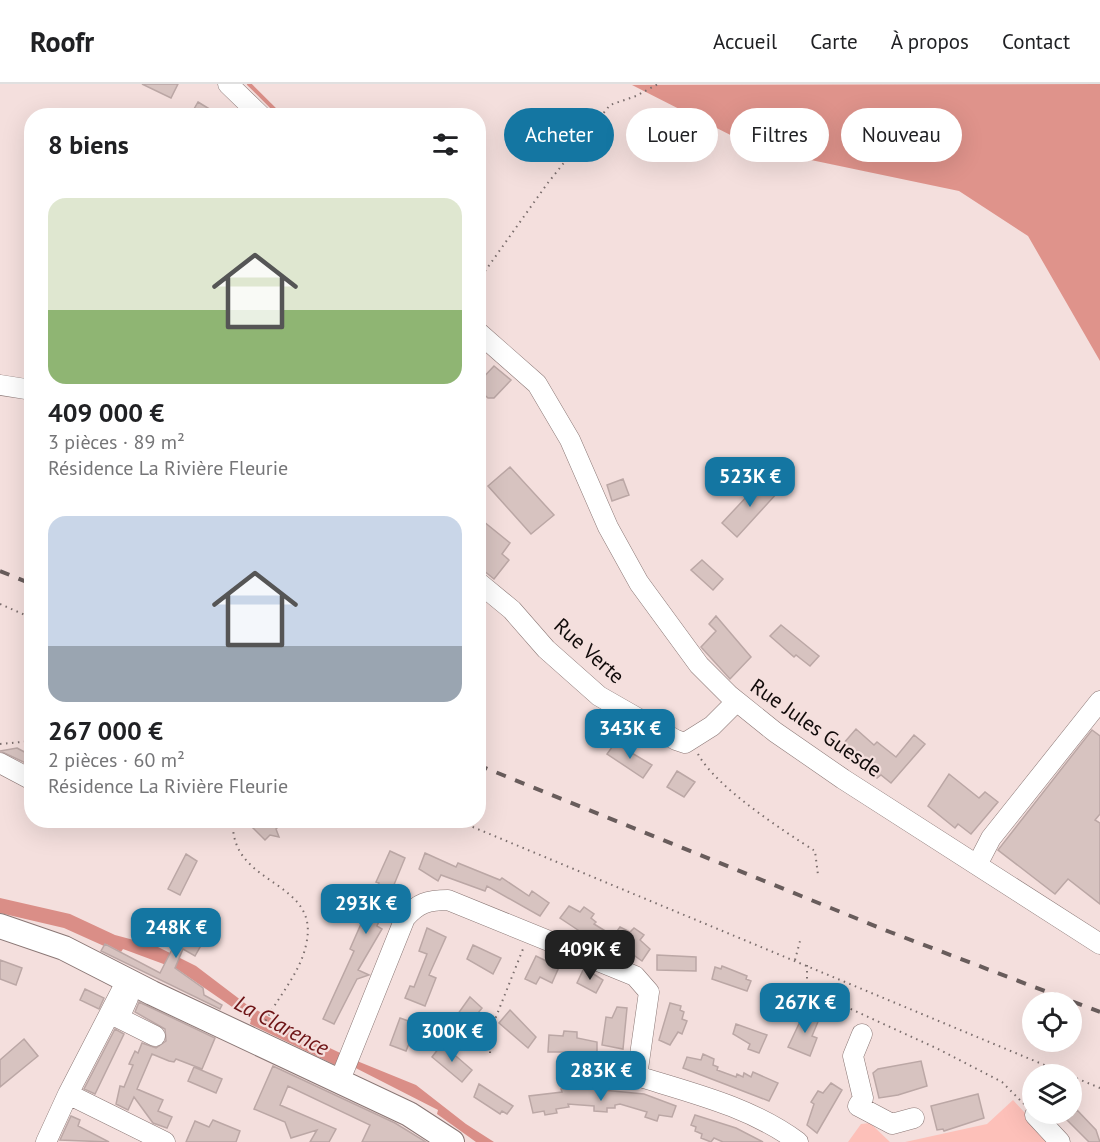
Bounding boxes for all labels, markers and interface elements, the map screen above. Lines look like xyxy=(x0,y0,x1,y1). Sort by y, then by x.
text: Roofr xyxy=(30,23,94,60)
text: Accueil xyxy=(713,28,777,55)
text: Carte xyxy=(810,28,858,55)
text: À propos xyxy=(891,28,969,55)
text: Contact xyxy=(1002,28,1070,55)
chip: Acheter xyxy=(504,108,614,162)
chip: Louer xyxy=(626,108,718,162)
chip: Filtres xyxy=(730,108,829,162)
chip: Nouveau xyxy=(841,108,962,162)
text: 8 biens xyxy=(48,128,129,161)
icon: filters xyxy=(429,128,462,161)
icon: home xyxy=(201,237,309,345)
text: 409 000 € xyxy=(48,396,164,429)
text: 3 pièces · 89 m² xyxy=(48,429,185,455)
text: Résidence La Rivière Fleurie xyxy=(48,455,288,481)
pin: 523K € xyxy=(701,457,799,508)
text: 523K € xyxy=(719,463,781,489)
icon: home xyxy=(201,555,309,663)
street label: Rue Verte xyxy=(548,612,630,689)
street label: Rue Jules Guesde xyxy=(745,672,887,783)
pin: 343K € xyxy=(581,709,679,760)
text: 267 000 € xyxy=(48,714,163,747)
text: 343K € xyxy=(599,715,661,741)
text: 2 pièces · 60 m² xyxy=(48,747,185,773)
text: Résidence La Rivière Fleurie xyxy=(48,773,288,799)
pin: 293K € xyxy=(317,884,415,935)
text: 293K € xyxy=(335,890,397,916)
pin: 248K € xyxy=(127,908,225,959)
text: 248K € xyxy=(145,914,207,940)
pin: 409K € xyxy=(541,930,639,981)
text: 409K € xyxy=(559,936,621,962)
pin: 267K € xyxy=(756,983,854,1034)
water label: La Clarence xyxy=(230,988,335,1062)
text: 267K € xyxy=(774,989,836,1015)
map controls xyxy=(1022,992,1082,1124)
button: locate xyxy=(1022,992,1082,1052)
pin: 300K € xyxy=(403,1012,501,1063)
text: 300K € xyxy=(421,1018,483,1044)
pin: 283K € xyxy=(552,1051,650,1102)
text: 283K € xyxy=(570,1057,632,1083)
button: layers xyxy=(1022,1064,1082,1124)

